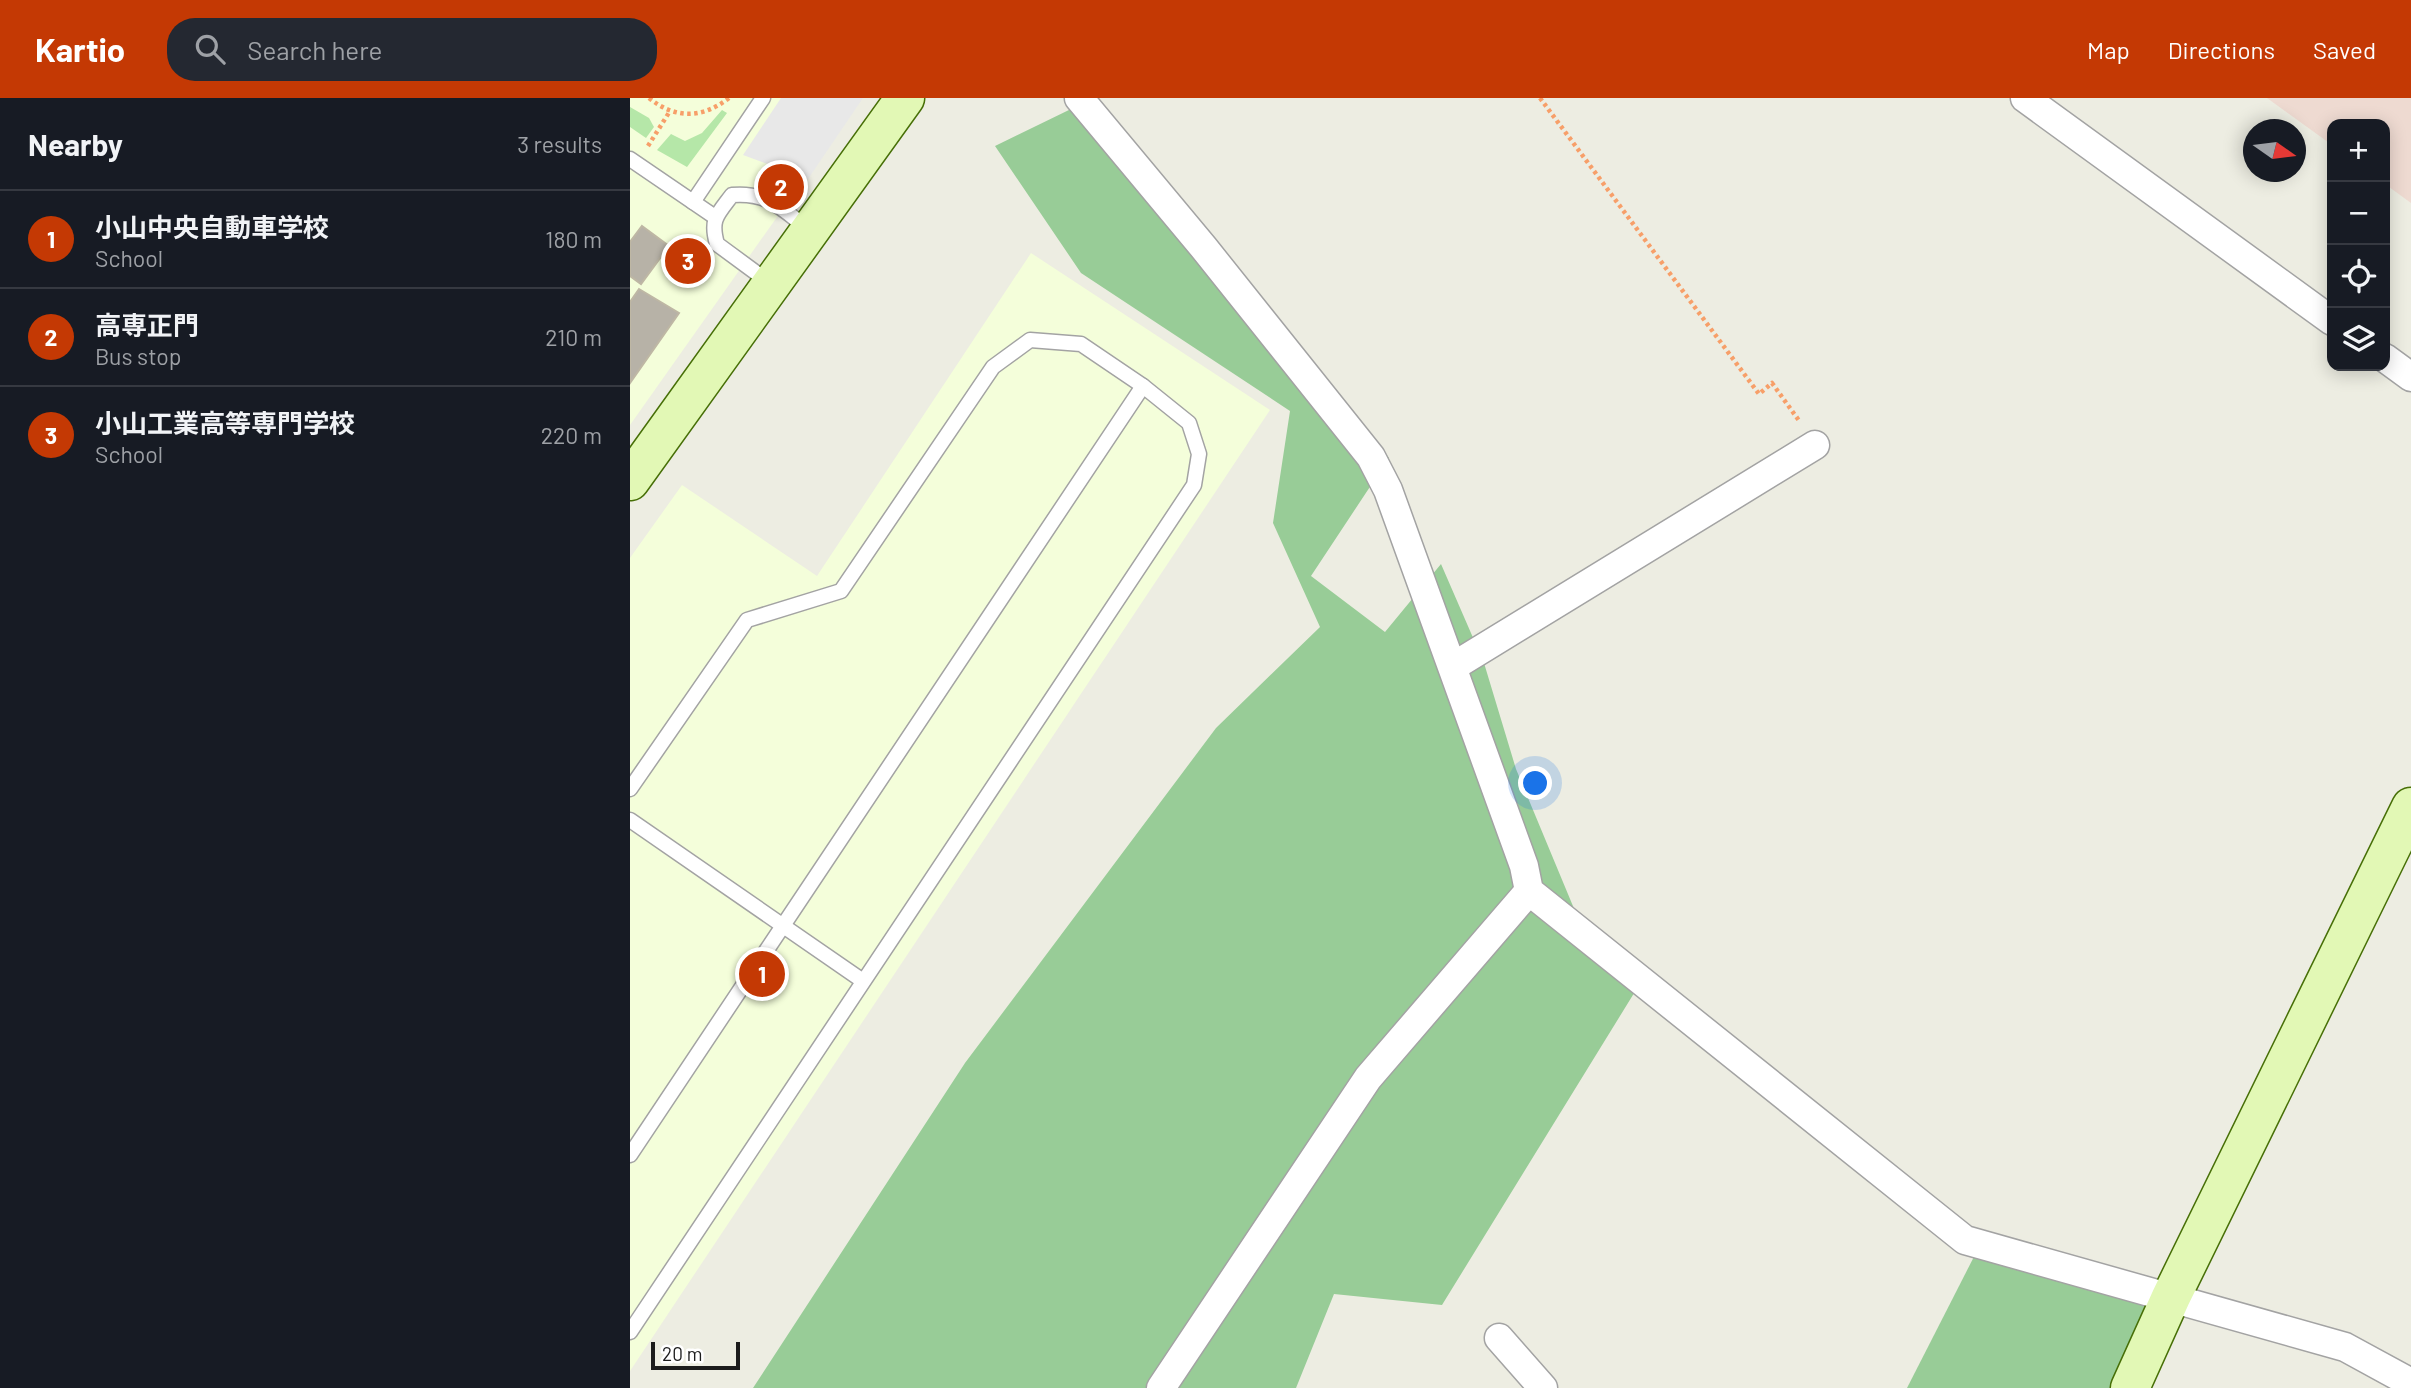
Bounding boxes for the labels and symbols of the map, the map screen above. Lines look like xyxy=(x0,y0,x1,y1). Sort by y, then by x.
north arrow xyxy=(2243,119,2306,182)
pin: 2 xyxy=(758,161,804,213)
pin: 3 xyxy=(665,235,711,287)
your location xyxy=(1518,766,1552,800)
pin: 1 xyxy=(739,948,785,1000)
scale bar xyxy=(651,1339,740,1371)

